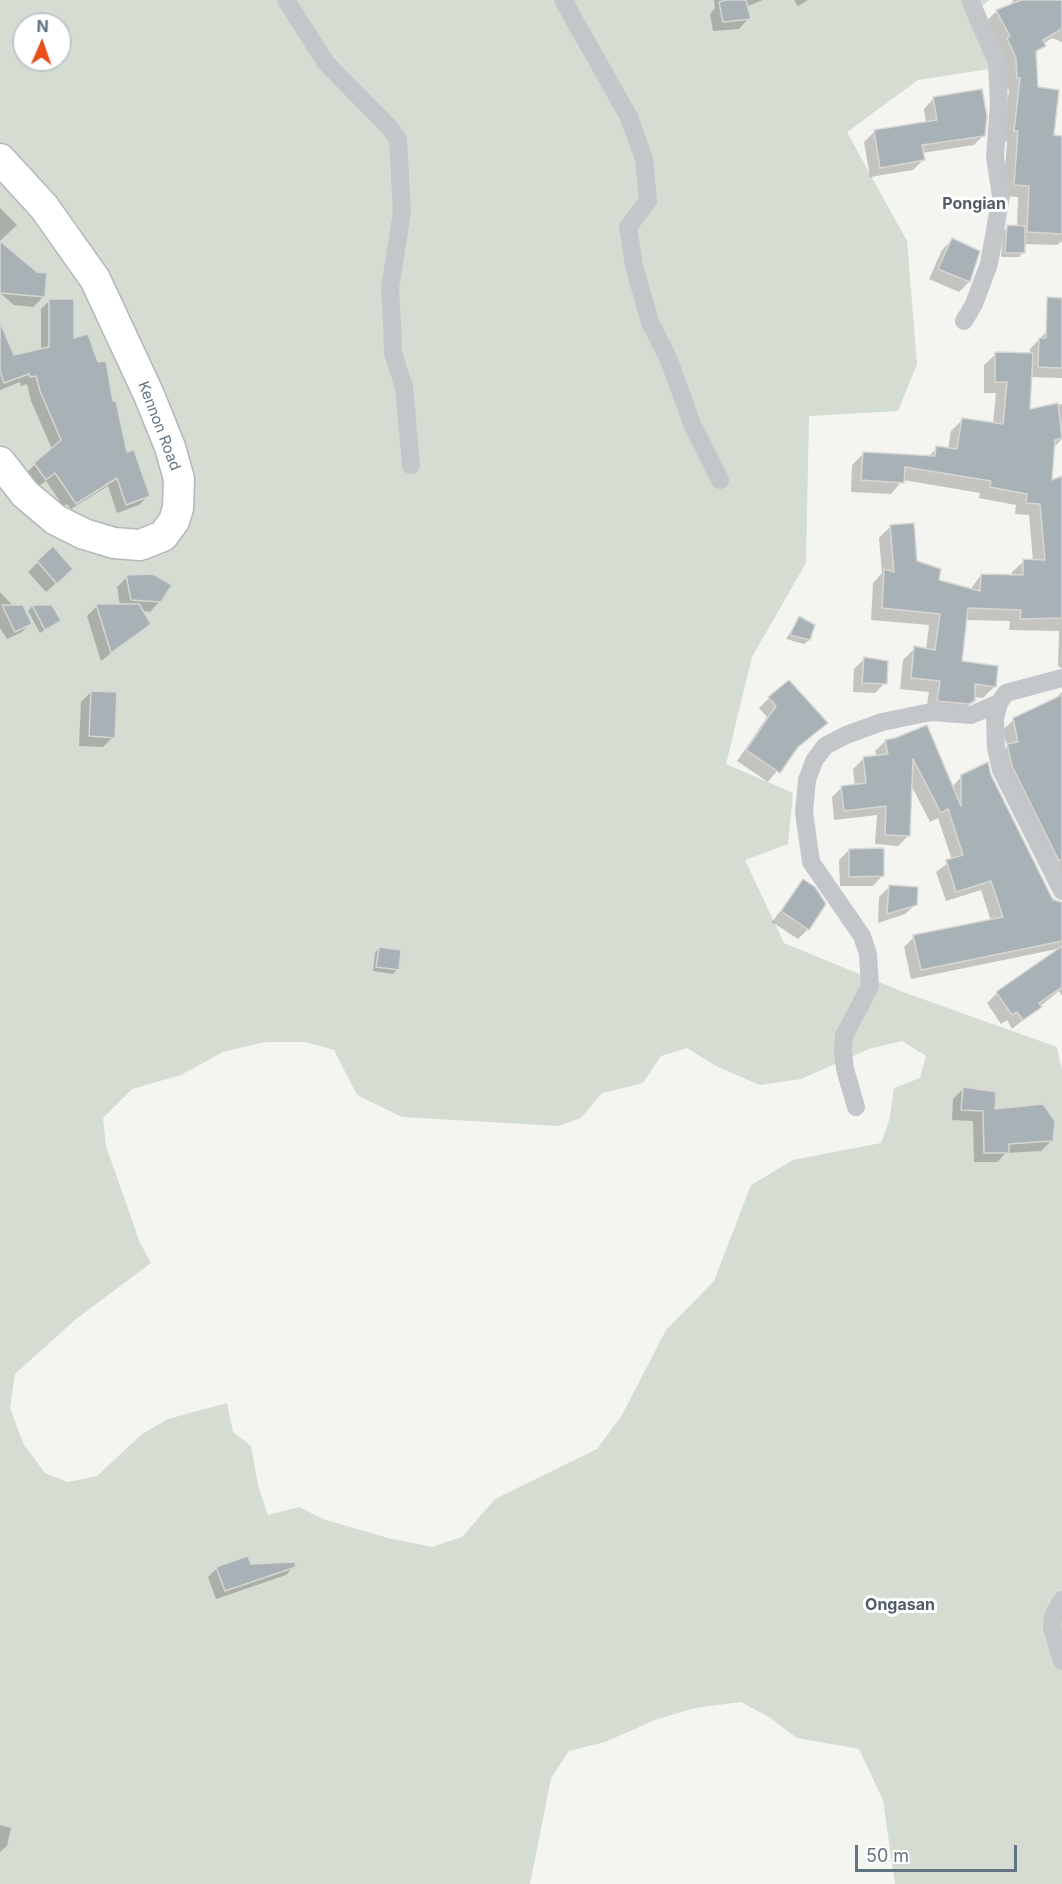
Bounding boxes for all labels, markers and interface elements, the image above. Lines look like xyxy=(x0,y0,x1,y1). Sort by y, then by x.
north arrow xyxy=(12,12,72,72)
text: N xyxy=(36,16,49,36)
district label: Pongian xyxy=(942,194,1006,214)
street label: Kennon Road xyxy=(134,379,184,473)
district label: Ongasan xyxy=(865,1595,935,1615)
scale bar xyxy=(858,1833,1020,1871)
text: 50 m xyxy=(866,1845,909,1866)

